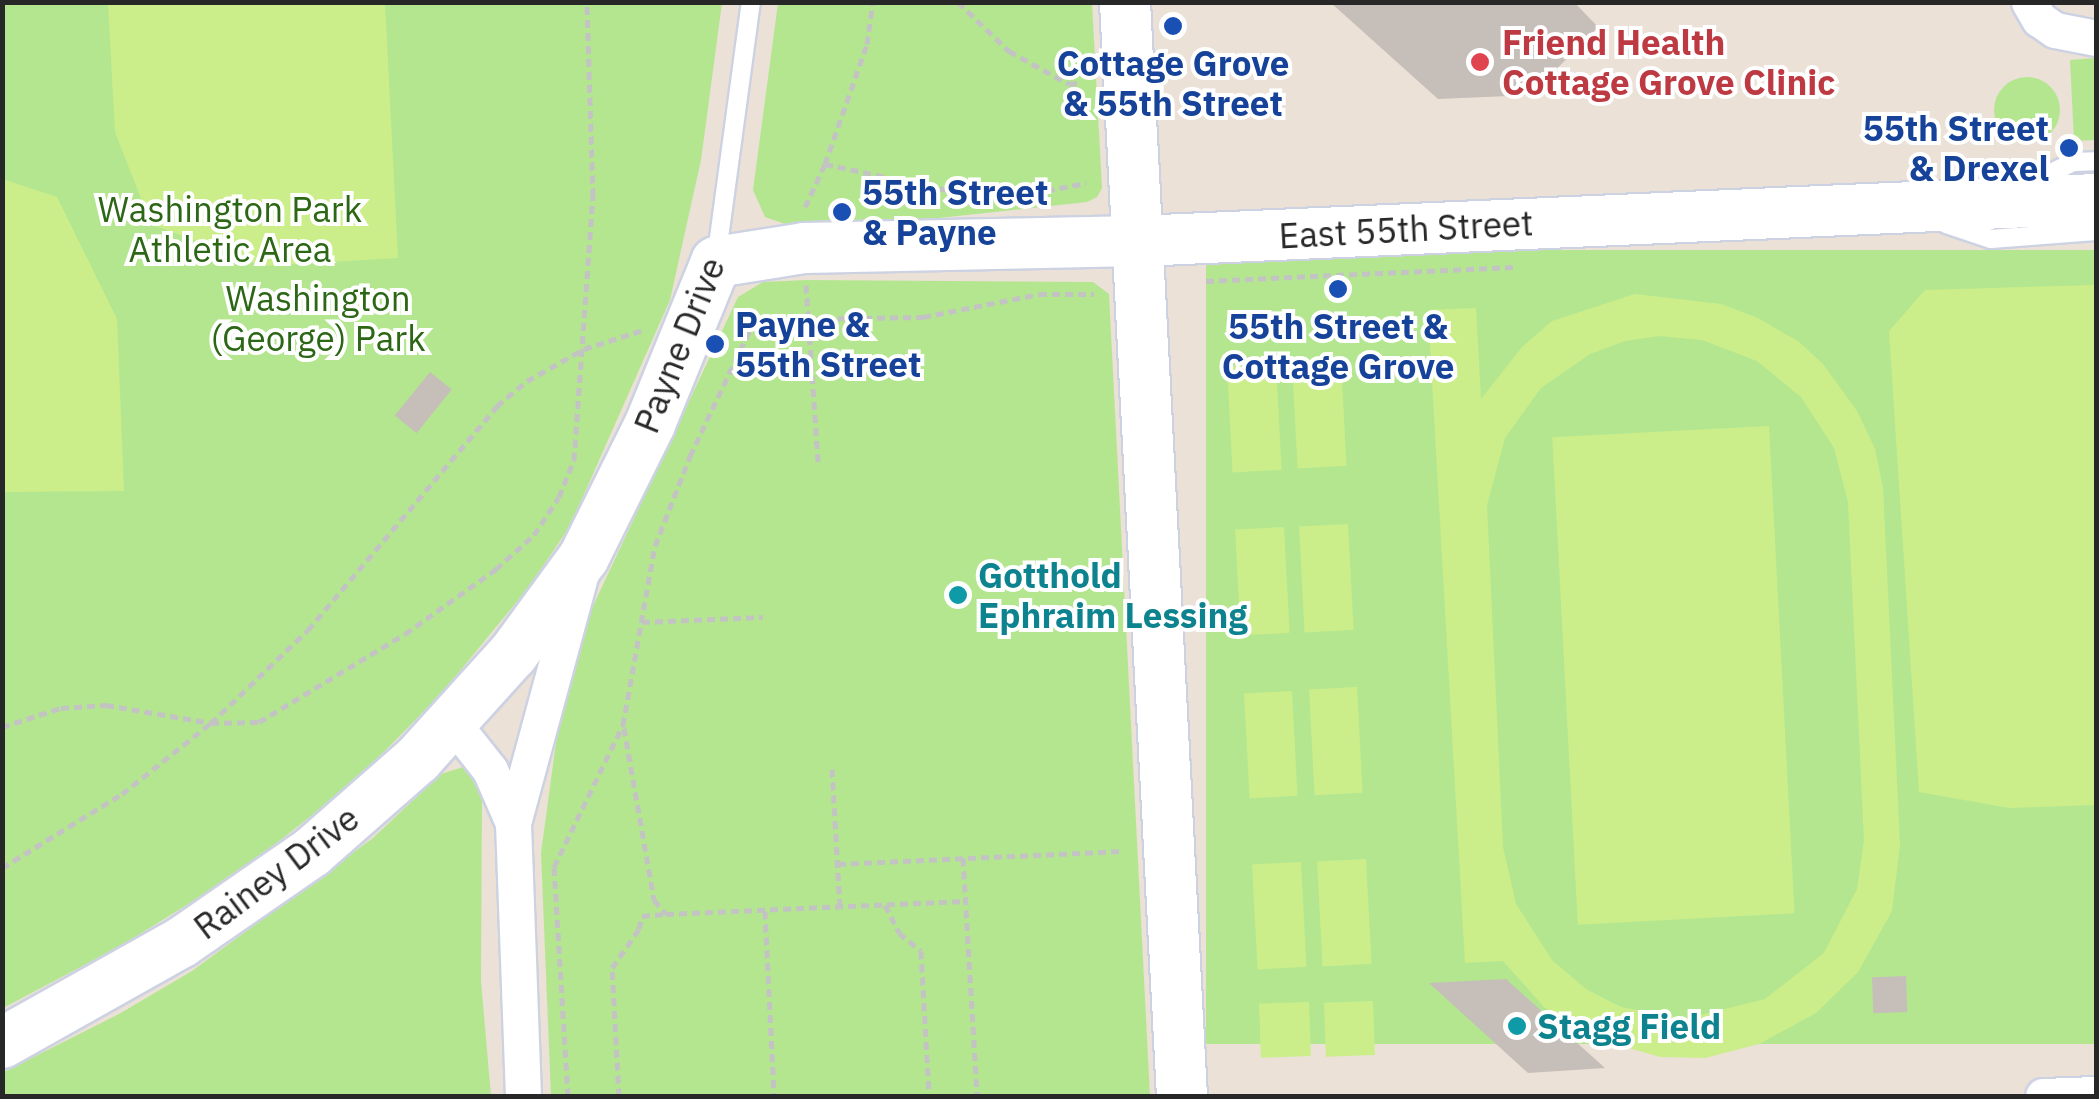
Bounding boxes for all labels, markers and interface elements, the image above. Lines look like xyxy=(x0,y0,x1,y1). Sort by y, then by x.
marker: Cottage Grove & 55th Street xyxy=(1162,15,1184,37)
place label: Friend Health Cottage Grove Clinic xyxy=(1502,21,1835,103)
place label: Cottage Grove & 55th Street xyxy=(1057,42,1289,124)
marker: Friend Health Cottage Grove Clinic xyxy=(1467,49,1493,75)
place label: 55th Street & Drexel xyxy=(1863,107,2049,189)
marker: 55th Street & Drexel xyxy=(2058,137,2080,159)
place label: 55th Street & Payne xyxy=(862,171,1048,253)
park label: Washington Park Athletic Area xyxy=(98,188,362,270)
marker: 55th Street & Payne xyxy=(831,201,853,223)
street label: East 55th Street xyxy=(1278,201,1534,257)
street label: Payne Drive xyxy=(625,251,733,439)
park label: Washington (George) Park xyxy=(210,277,426,359)
marker: 55th Street & Cottage Grove xyxy=(1327,278,1349,300)
place label: Payne & 55th Street xyxy=(735,303,921,385)
place label: 55th Street & Cottage Grove xyxy=(1222,305,1454,387)
marker: Payne & 55th Street xyxy=(704,333,726,355)
place label: Gotthold Ephraim Lessing xyxy=(978,554,1248,636)
marker: Gotthold Ephraim Lessing xyxy=(947,584,969,606)
street label: Rainey Drive xyxy=(185,796,367,948)
place label: Stagg Field xyxy=(1537,1005,1721,1047)
marker: Stagg Field xyxy=(1506,1015,1528,1037)

